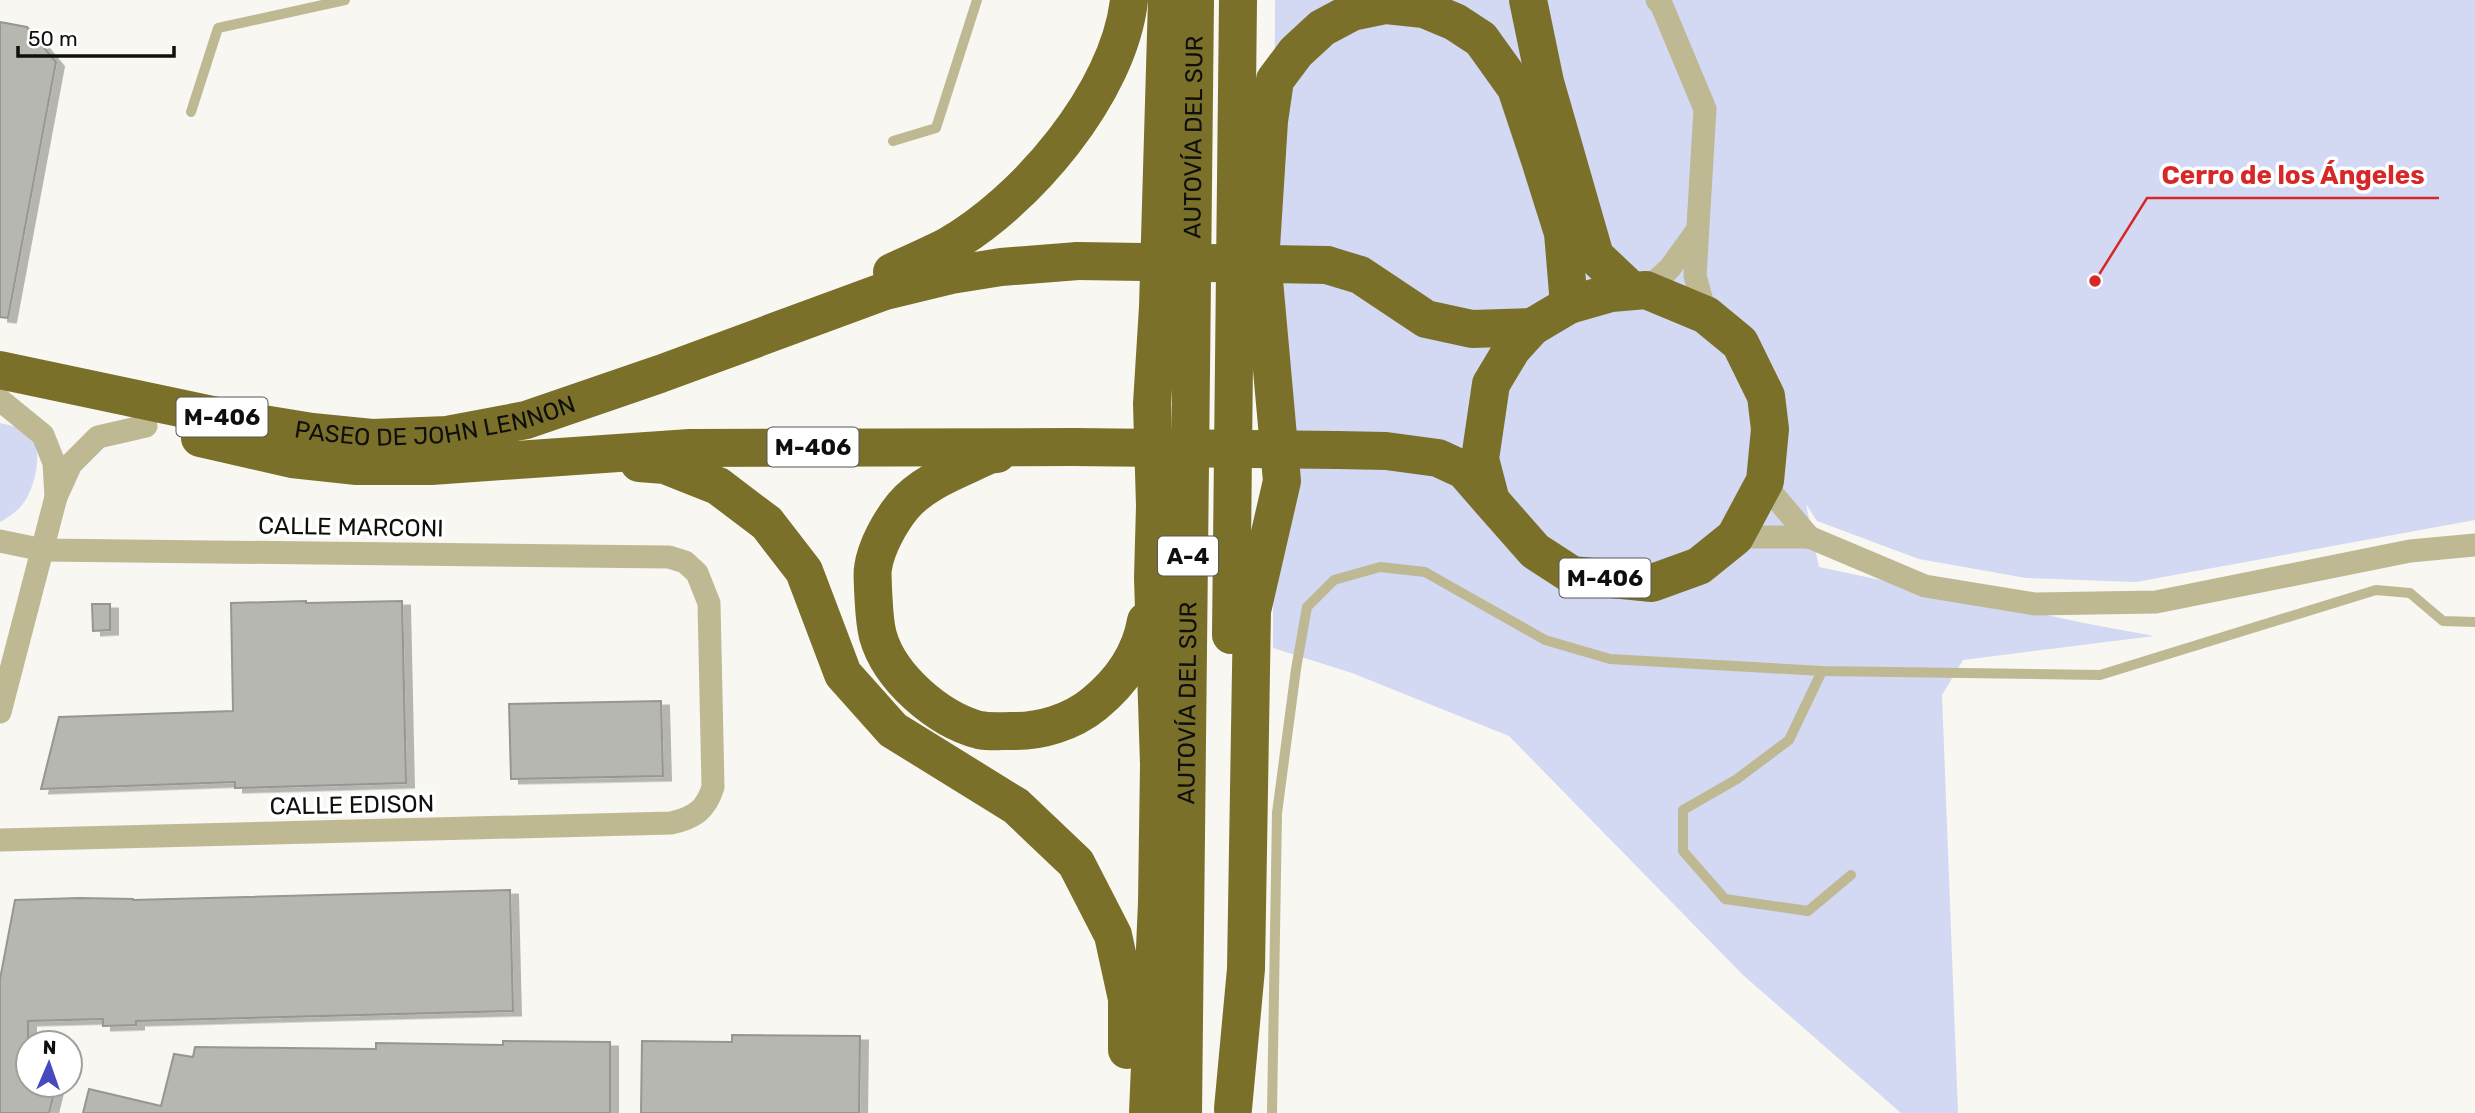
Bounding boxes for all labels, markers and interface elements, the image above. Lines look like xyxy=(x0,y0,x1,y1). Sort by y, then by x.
scale bar xyxy=(18,14,173,58)
text: 50 m xyxy=(28,26,78,51)
street label: AUTOVÍA DEL SUR xyxy=(1178,35,1209,239)
callout: Cerro de los Ángeles xyxy=(2147,151,2439,198)
text: Cerro de los Ángeles xyxy=(2161,160,2425,191)
street label: PASEO DE JOHN LENNON xyxy=(293,390,579,452)
road number: M-406 xyxy=(176,398,268,436)
road number: M-406 xyxy=(768,428,858,466)
street label: CALLE MARCONI xyxy=(258,511,444,543)
road number: A-4 xyxy=(1158,536,1218,576)
road number: M-406 xyxy=(1560,558,1650,598)
street label: AUTOVÍA DEL SUR xyxy=(1172,601,1203,805)
street label: CALLE EDISON xyxy=(269,790,435,820)
north arrow xyxy=(14,1029,84,1099)
text: N xyxy=(42,1036,57,1059)

